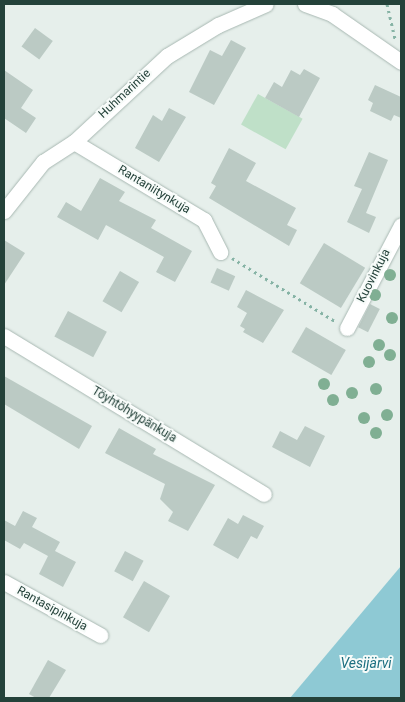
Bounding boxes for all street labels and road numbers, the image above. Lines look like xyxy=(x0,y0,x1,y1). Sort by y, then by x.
street label: Huhmarintie xyxy=(96,66,154,122)
street label: Rantaniitynkuja xyxy=(115,163,193,217)
street label: Kuovinkuja xyxy=(354,247,394,305)
street label: Töyhtöhyypänkuja xyxy=(89,384,179,446)
street label: Rantasipinkuja xyxy=(14,584,90,634)

